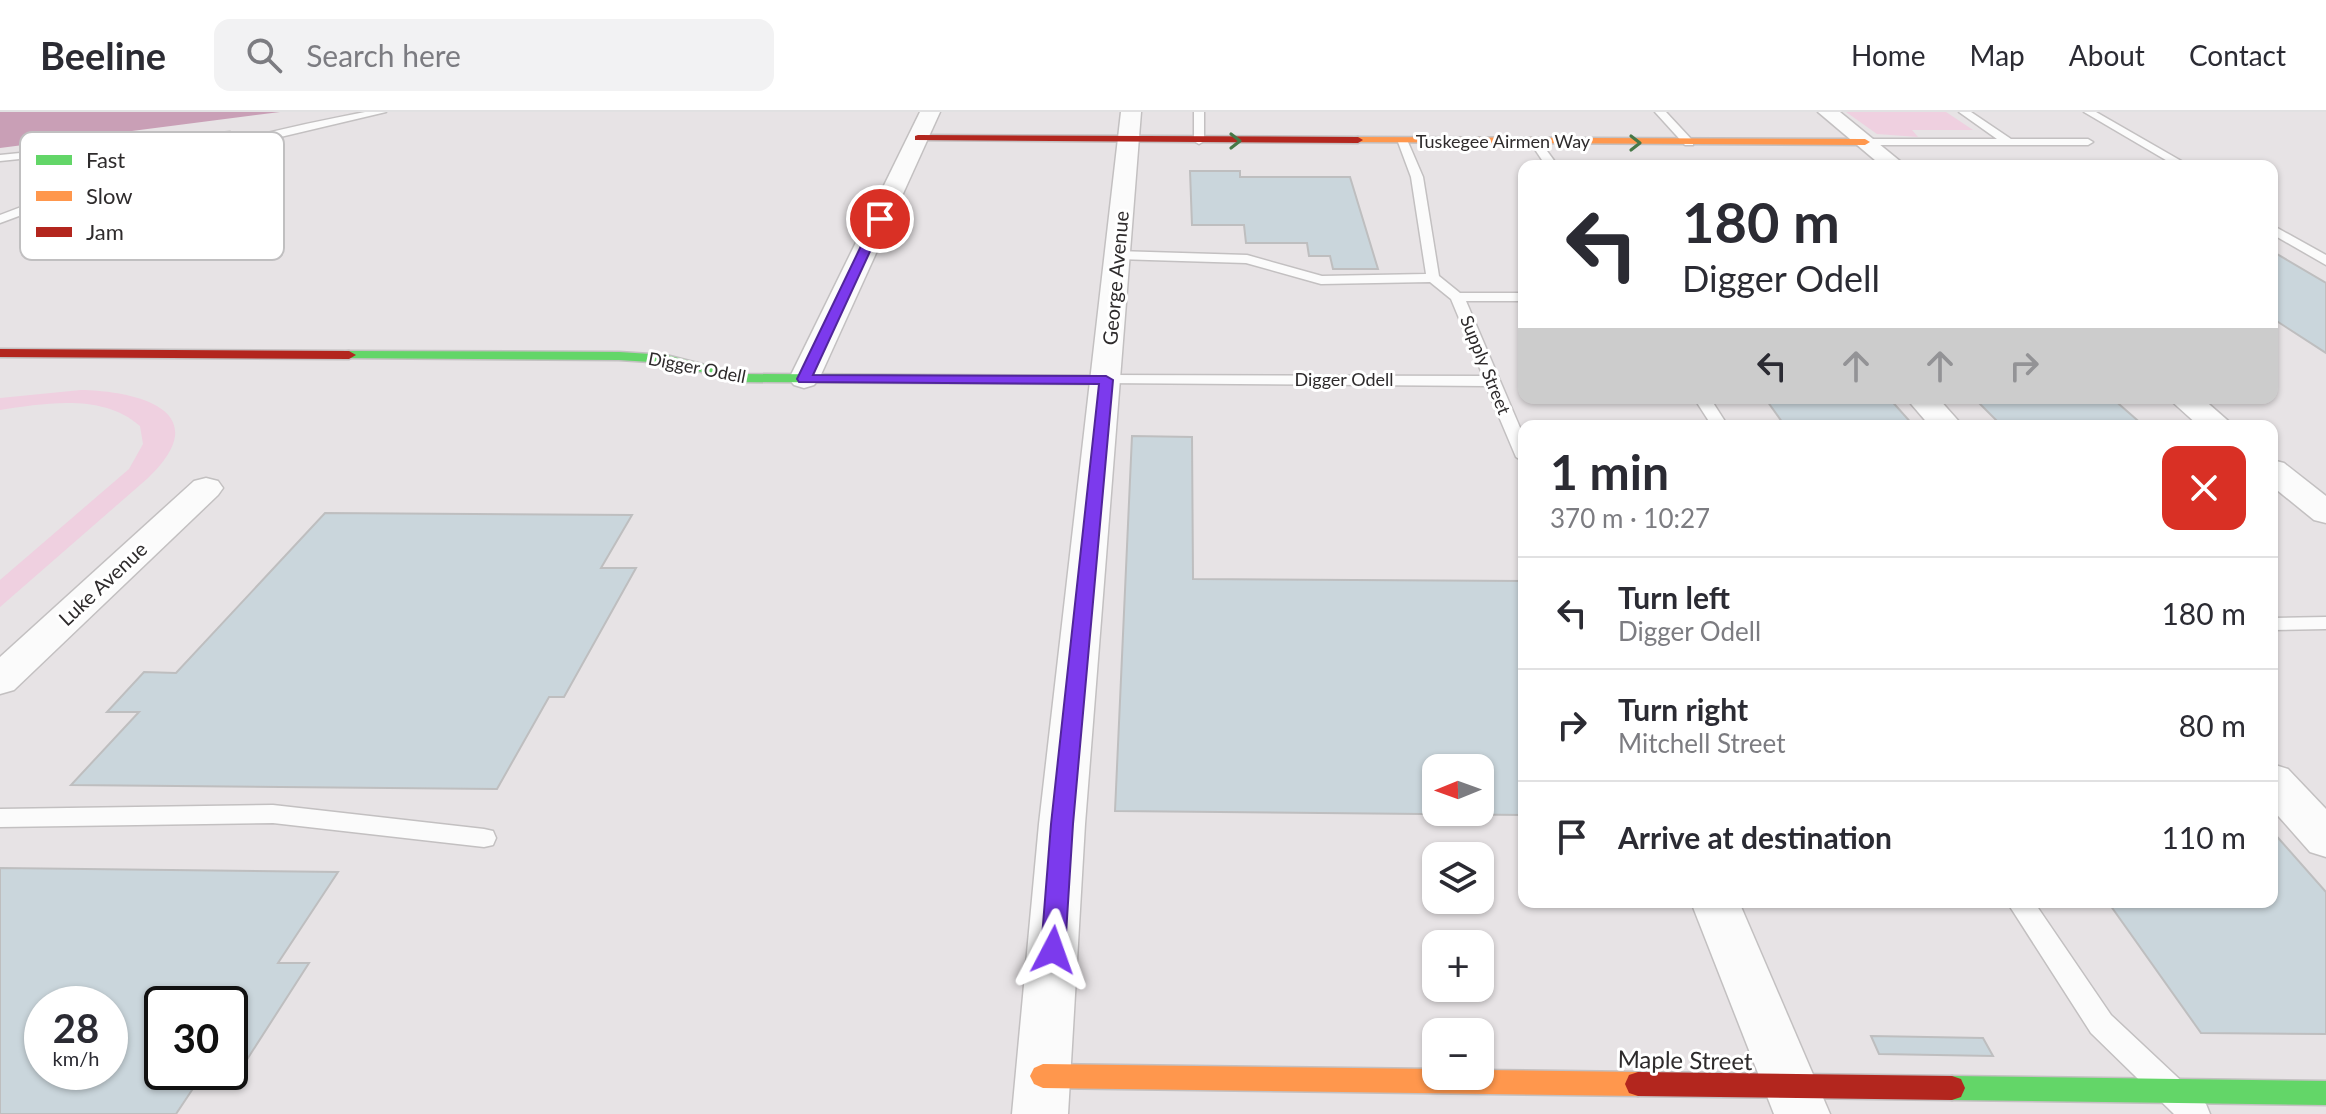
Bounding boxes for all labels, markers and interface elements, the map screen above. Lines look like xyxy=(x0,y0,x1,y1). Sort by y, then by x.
search box xyxy=(214,19,774,91)
text: Beeline xyxy=(40,32,166,78)
icon: search xyxy=(242,33,286,77)
text: Search here xyxy=(306,37,461,73)
text: Home xyxy=(1851,38,1926,72)
text: Map xyxy=(1970,38,2025,72)
text: About xyxy=(2069,38,2145,72)
text: Contact xyxy=(2189,38,2286,72)
street label: Tuskegee Airmen Way xyxy=(1416,130,1591,152)
legend xyxy=(20,132,284,260)
one-way arrow xyxy=(1229,132,1242,150)
one-way arrow xyxy=(1629,134,1642,152)
text: Fast xyxy=(86,146,125,173)
text: Slow xyxy=(86,182,133,209)
pin xyxy=(846,185,914,253)
text: 180 m xyxy=(1682,188,1840,255)
icon: left xyxy=(1550,192,1654,296)
icon: arrive xyxy=(858,197,902,241)
street label: George Avenue xyxy=(1097,210,1133,346)
text: Jam xyxy=(86,218,124,245)
text: Digger Odell xyxy=(1682,256,1880,300)
street label: Supply Street xyxy=(1456,312,1516,418)
icon: left xyxy=(1750,344,1794,388)
icon: ahead xyxy=(1834,344,1878,388)
icon: ahead xyxy=(1918,344,1962,388)
icon: right xyxy=(2002,344,2046,388)
street label: Digger Odell xyxy=(646,347,748,387)
street label: Digger Odell xyxy=(1294,368,1394,390)
text: 1 min xyxy=(1550,443,1669,500)
button: close xyxy=(2162,446,2246,530)
text: 370 m · 10:27 xyxy=(1550,502,1710,534)
street label: Luke Avenue xyxy=(53,536,151,630)
text: Turn left xyxy=(1618,579,1730,615)
icon: left xyxy=(1550,591,1594,635)
text: 180 m xyxy=(2161,595,2246,631)
text: Digger Odell xyxy=(1618,615,1761,647)
text: Turn right xyxy=(1618,691,1748,727)
icon: right xyxy=(1550,703,1594,747)
text: 80 m xyxy=(2179,707,2246,743)
text: Mitchell Street xyxy=(1618,727,1785,759)
north arrow xyxy=(1422,754,1494,826)
map controls xyxy=(1422,754,1494,1090)
icon: arrive xyxy=(1550,815,1594,859)
text: Arrive at destination xyxy=(1618,819,1892,855)
text: 110 m xyxy=(2161,819,2246,855)
button: layers xyxy=(1422,842,1494,914)
position arrow xyxy=(1011,908,1095,992)
button: + xyxy=(1422,930,1494,1002)
speed limit sign: 30 xyxy=(144,986,248,1090)
text: 28 xyxy=(53,1004,99,1052)
button: − xyxy=(1422,1018,1494,1090)
street label: Maple Street xyxy=(1617,1044,1753,1075)
text: km/h xyxy=(53,1046,99,1070)

